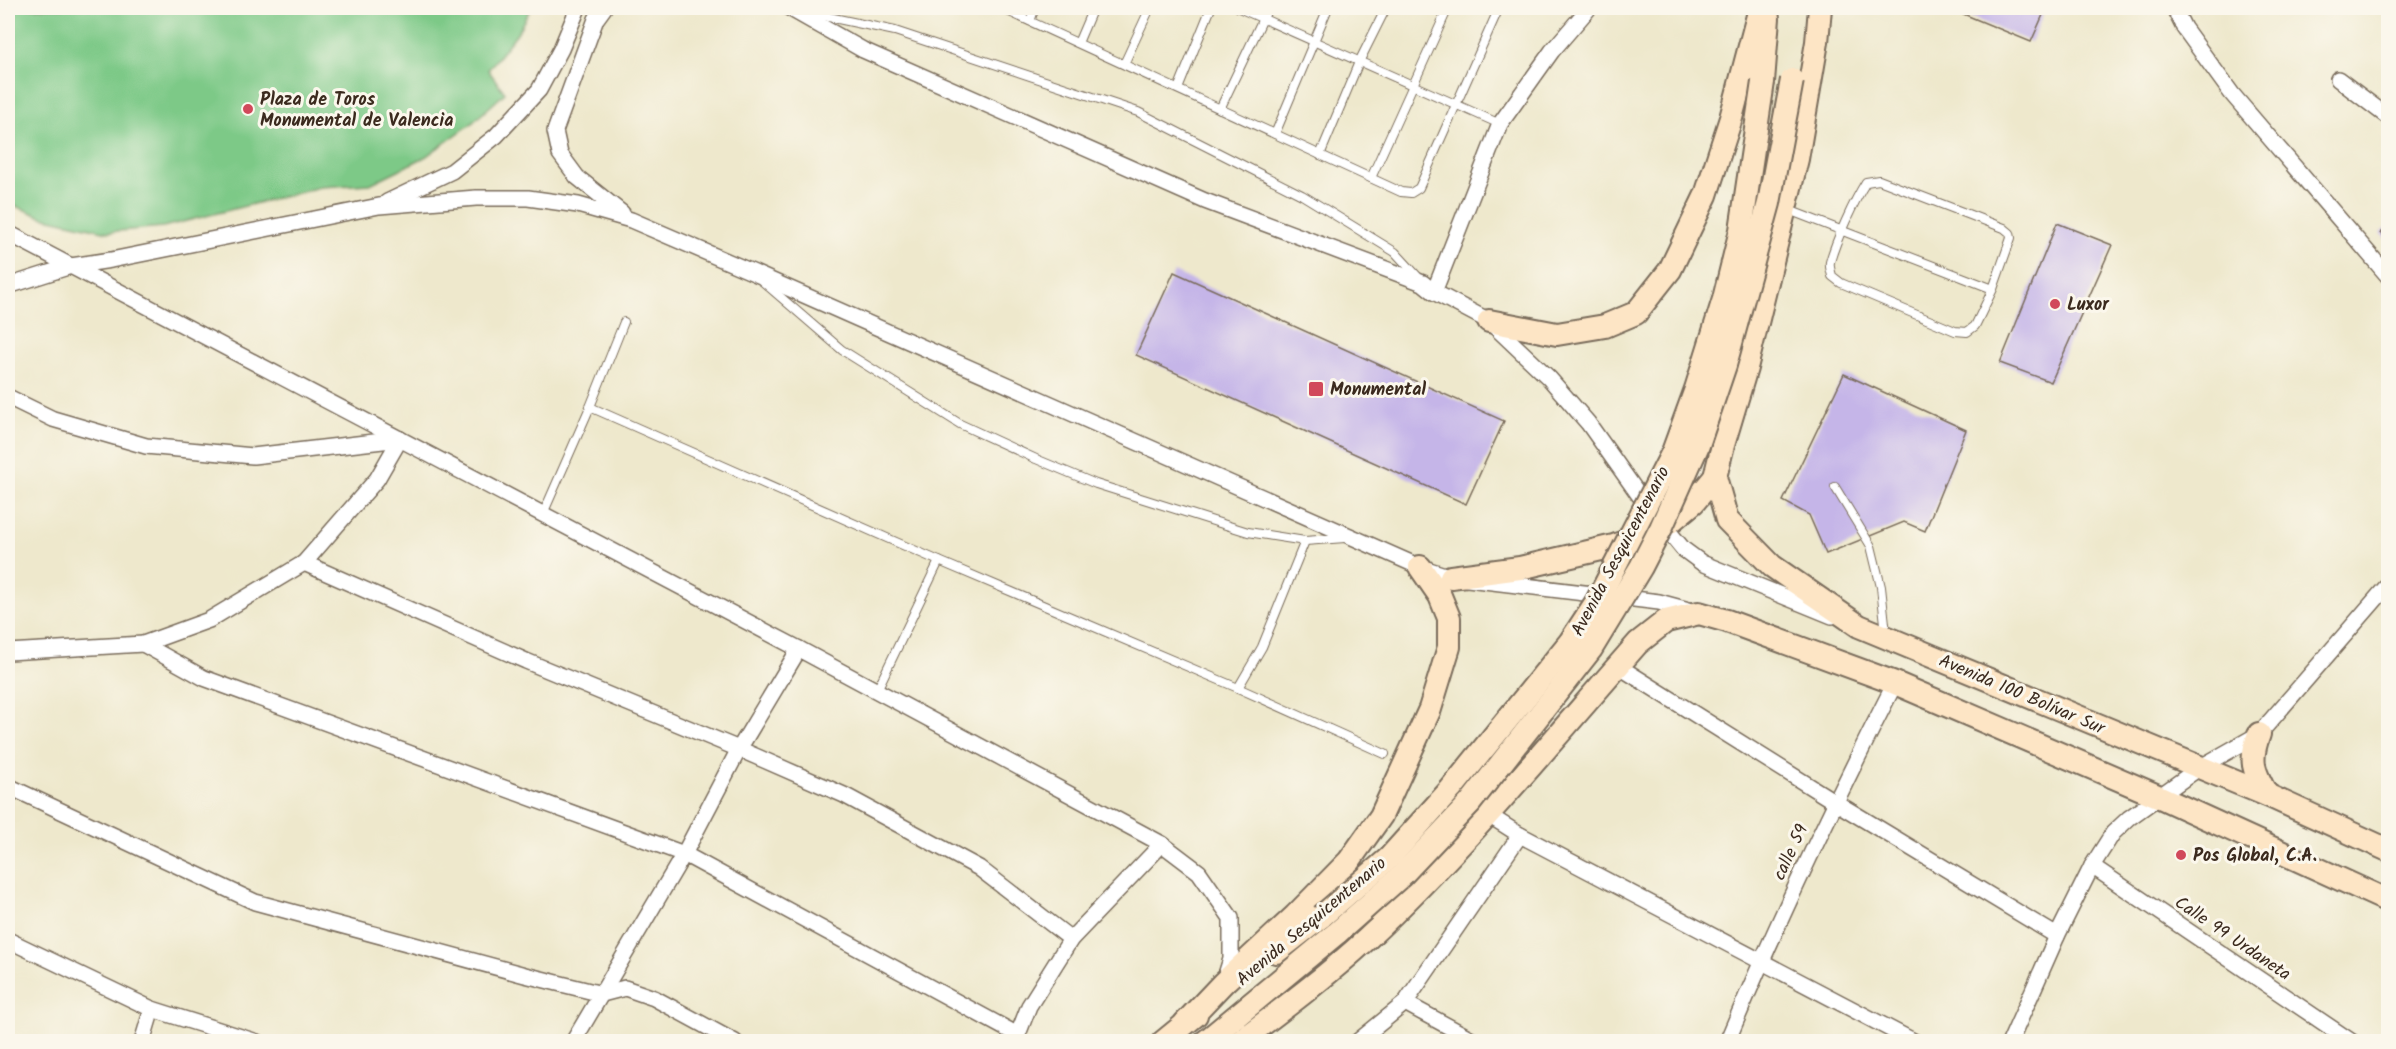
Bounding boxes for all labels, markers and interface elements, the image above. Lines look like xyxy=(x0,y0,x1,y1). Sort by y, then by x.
place label: Plaza de Toros Monumental de Valencia xyxy=(260,86,453,136)
marker: Plaza de Toros Monumental de Valencia xyxy=(241,102,255,116)
place label: Luxor xyxy=(2067,291,2110,320)
marker: Luxor xyxy=(2048,297,2062,311)
place label: Monumental xyxy=(1330,376,1426,405)
marker: Monumental xyxy=(1307,380,1325,398)
street label: Avenida Sesquicentenario xyxy=(1564,461,1679,642)
street label: Avenida 100 Bolívar Sur xyxy=(1934,647,2110,744)
street label: calle 59 xyxy=(1766,820,1817,886)
place label: Pos Global, C.A. xyxy=(2193,842,2317,871)
marker: Pos Global, C.A. xyxy=(2174,848,2188,862)
street label: Avenida Sesquicentenario xyxy=(1230,850,1394,994)
street label: Calle 99 Urdaneta xyxy=(2168,889,2296,989)

